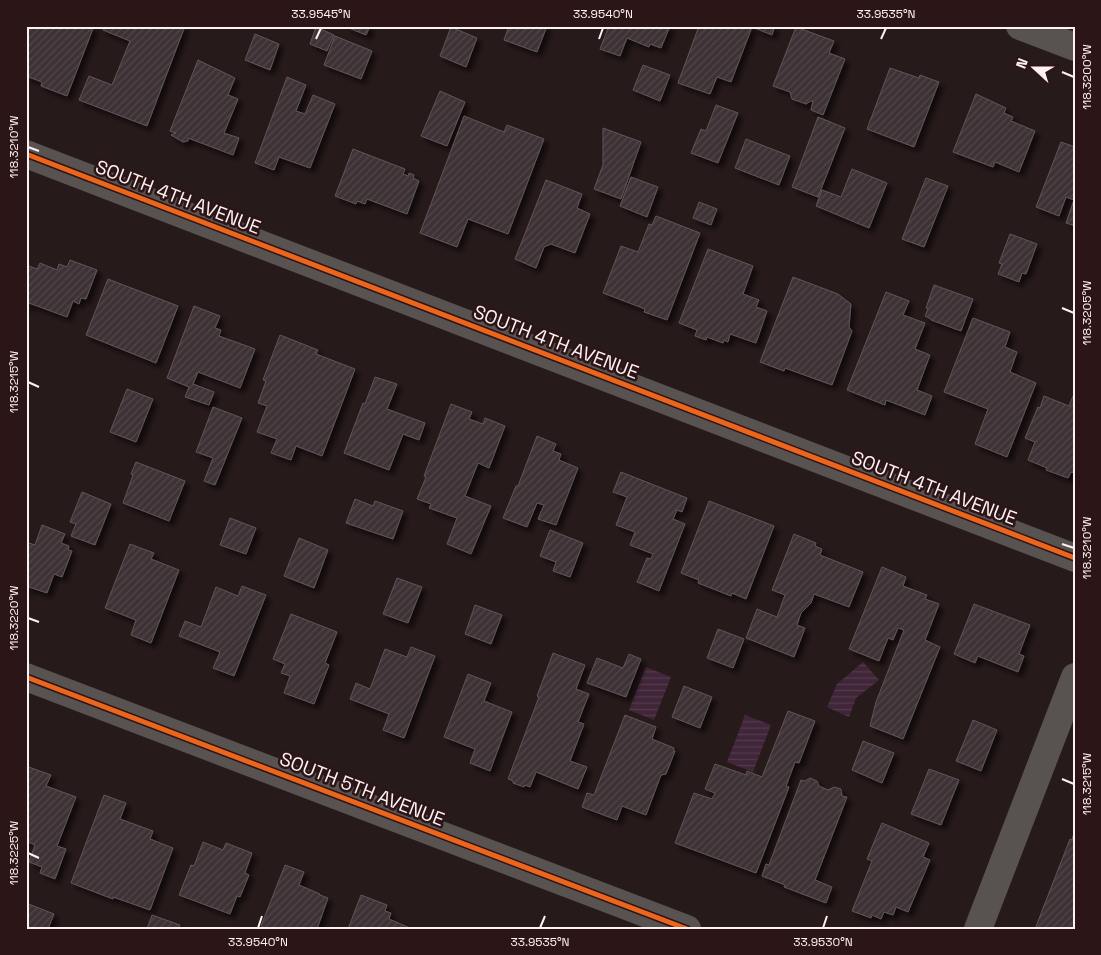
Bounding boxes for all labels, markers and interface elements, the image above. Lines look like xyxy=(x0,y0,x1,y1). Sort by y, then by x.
text: 33.9545°N xyxy=(291,6,351,22)
text: 33.9540°N xyxy=(573,6,633,22)
text: 33.9535°N xyxy=(856,6,916,22)
north arrow xyxy=(1008,42,1058,92)
text: 118.3200°W xyxy=(1079,44,1095,110)
text: N xyxy=(1012,56,1032,71)
text: 118.3210°W xyxy=(6,115,22,178)
street label: SOUTH 4TH AVENUE xyxy=(92,154,264,240)
text: 118.3205°W xyxy=(1079,280,1095,345)
street label: SOUTH 4TH AVENUE xyxy=(470,299,642,385)
text: 118.3215°W xyxy=(6,350,22,413)
street label: SOUTH 4TH AVENUE xyxy=(848,445,1020,531)
text: 118.3210°W xyxy=(1079,516,1095,579)
text: 118.3220°W xyxy=(6,585,22,651)
street label: SOUTH 5TH AVENUE xyxy=(276,746,448,832)
text: 118.3215°W xyxy=(1079,752,1095,815)
text: 118.3225°W xyxy=(6,820,22,885)
text: 33.9540°N xyxy=(228,934,288,950)
text: 33.9535°N xyxy=(510,934,570,950)
text: 33.9530°N xyxy=(793,934,853,950)

